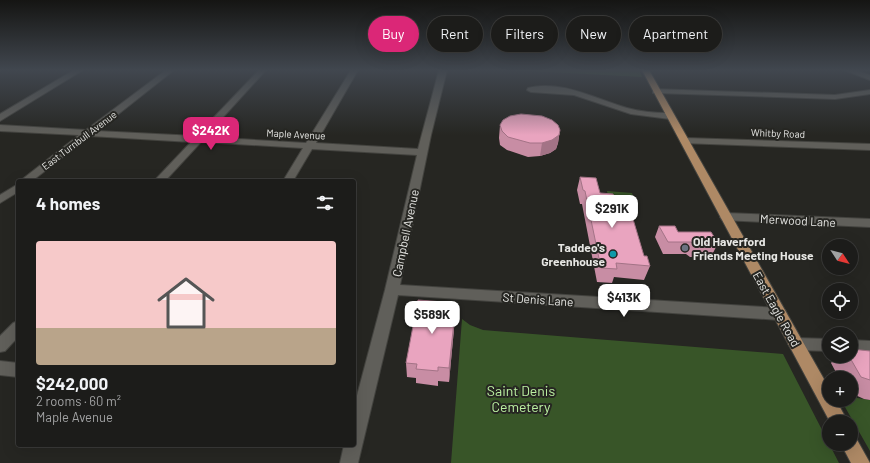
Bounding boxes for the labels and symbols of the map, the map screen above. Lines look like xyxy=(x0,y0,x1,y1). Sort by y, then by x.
street label: East Turnbull Avenue xyxy=(39,108,119,172)
pin: $242K xyxy=(183,117,239,151)
street label: Maple Avenue xyxy=(266,126,326,142)
street label: Whitby Road xyxy=(751,126,805,140)
street label: Campbell Avenue xyxy=(389,188,421,278)
pin: $291K xyxy=(584,195,640,229)
street label: Merwood Lane xyxy=(760,211,836,229)
place label: Old Haverford Friends Meeting House xyxy=(693,234,814,262)
north arrow xyxy=(822,239,858,275)
place label: Taddeo's Greenhouse xyxy=(541,240,605,268)
marker: Old Haverford Friends Meeting House xyxy=(680,243,690,253)
marker: Taddeo's Greenhouse xyxy=(608,249,618,259)
street label: East Eagle Road xyxy=(751,269,803,349)
pin: $413K xyxy=(596,284,652,318)
street label: St Denis Lane xyxy=(502,290,574,308)
pin: $589K xyxy=(404,301,460,335)
park label: Saint Denis Cemetery xyxy=(487,382,555,415)

